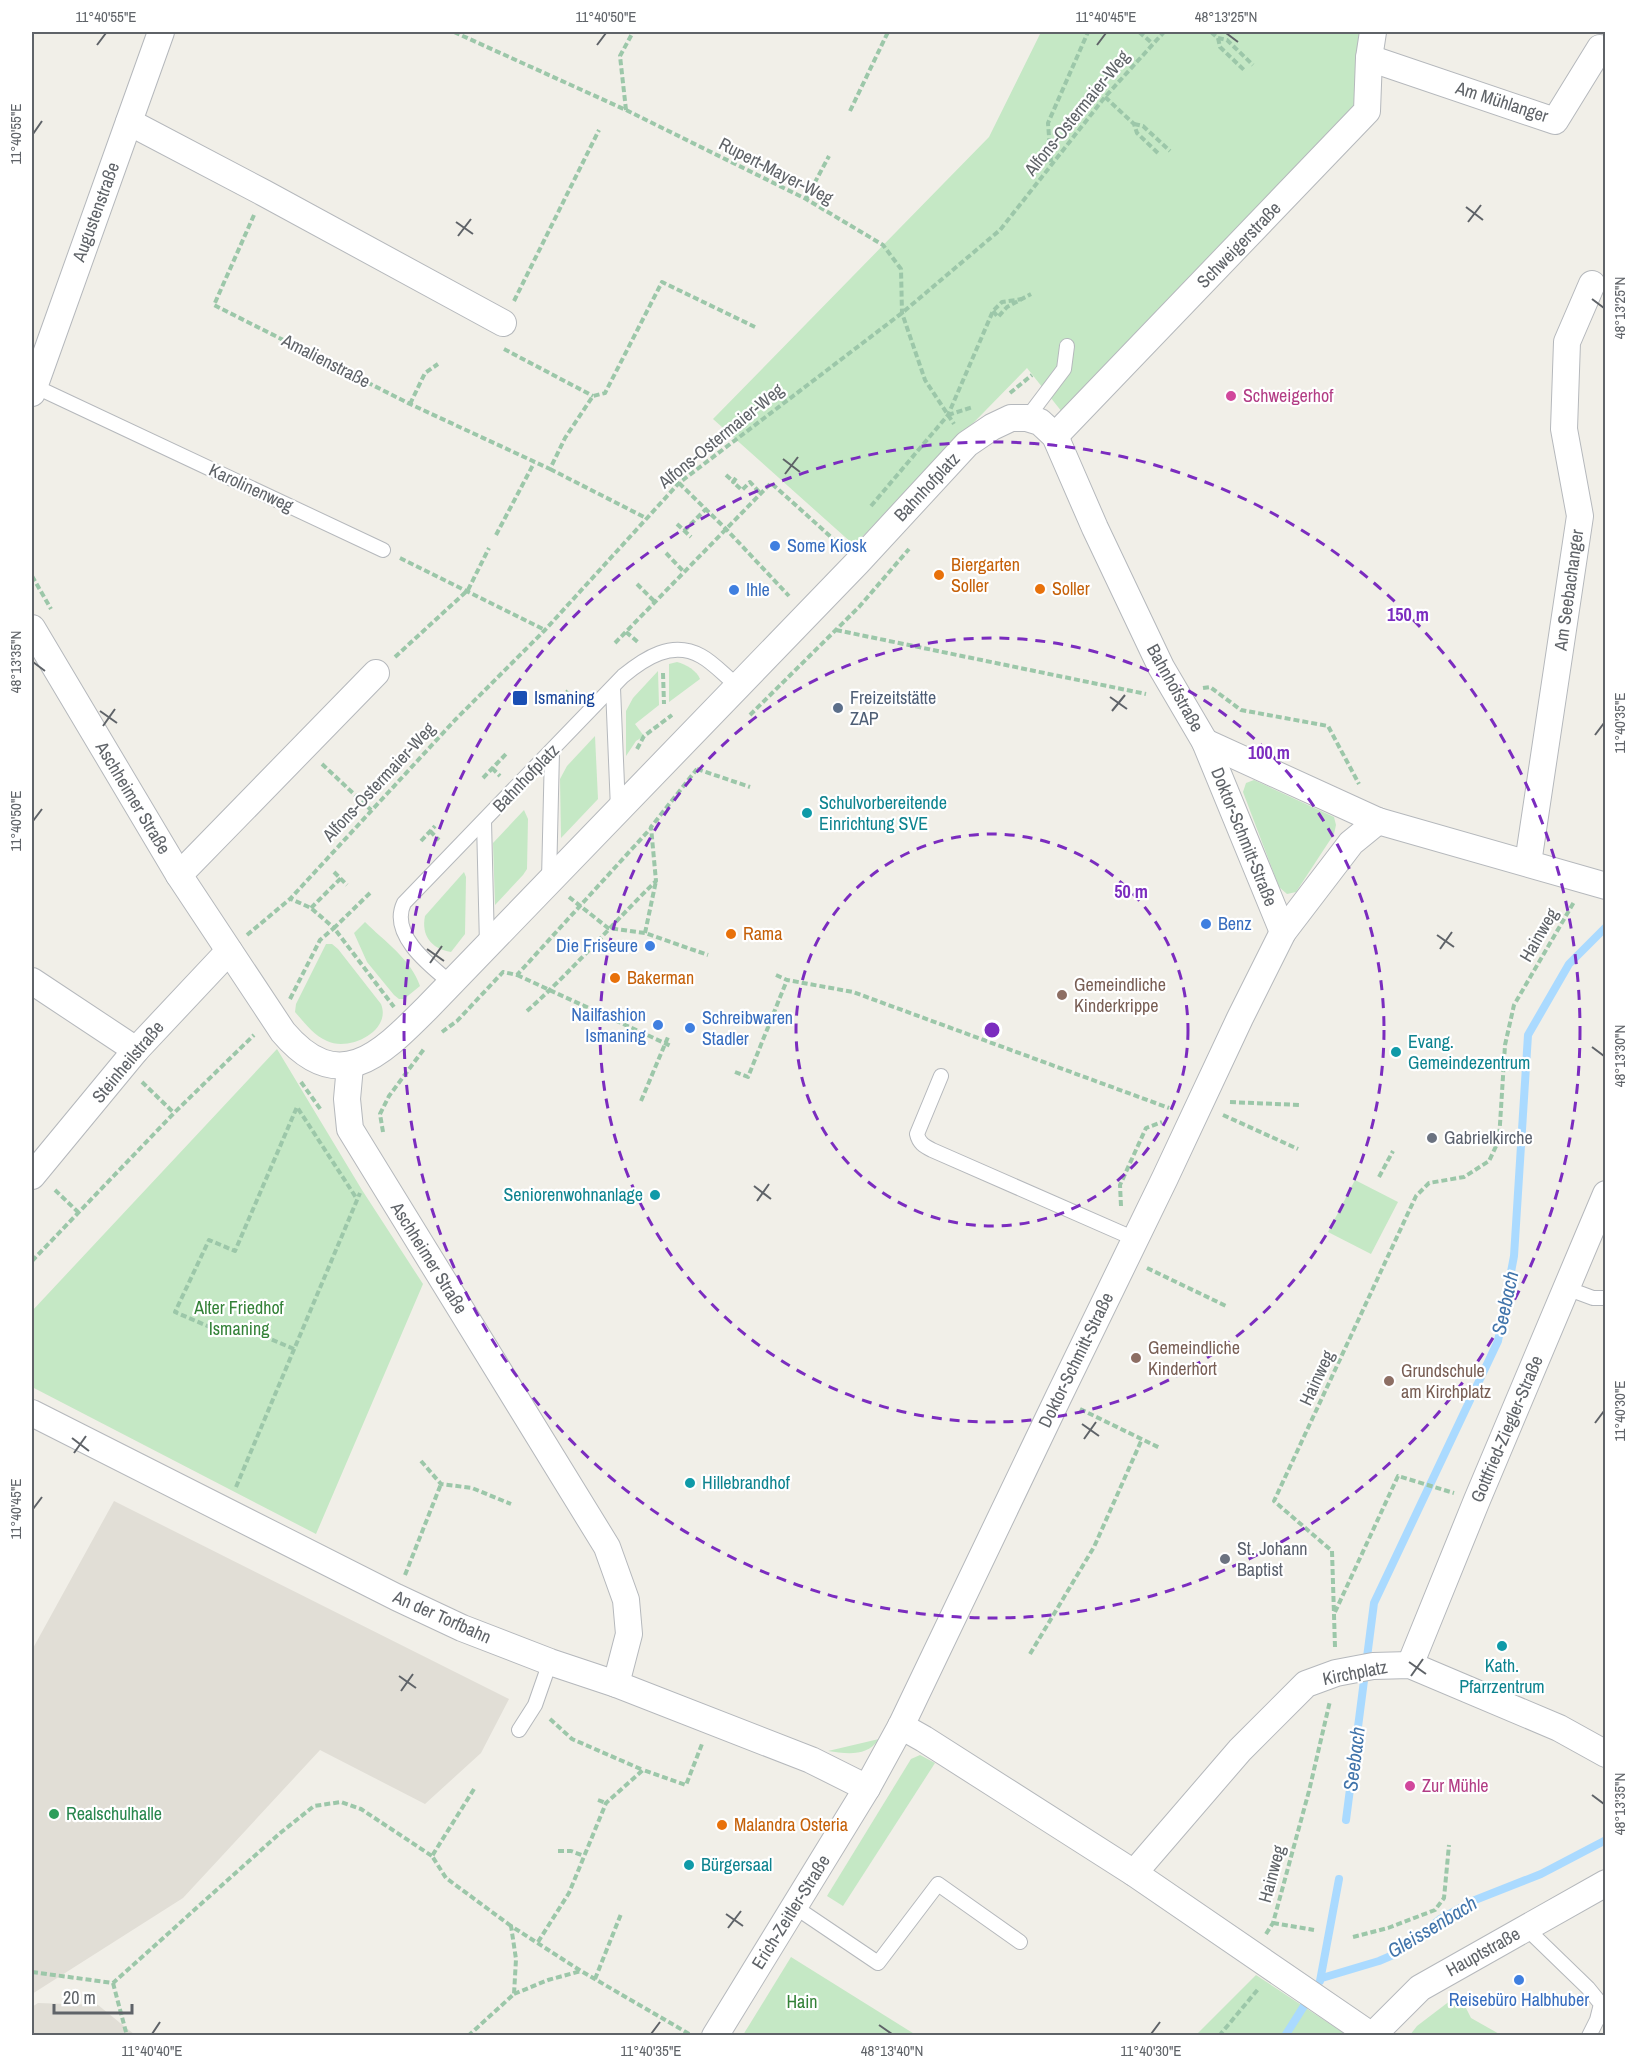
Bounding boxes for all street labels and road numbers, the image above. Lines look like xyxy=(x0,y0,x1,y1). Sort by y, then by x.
street label: Alfons-Ostermaier-Weg xyxy=(1018,44,1136,181)
street label: Am Mühlanger xyxy=(1452,74,1552,128)
street label: Rupert-Mayer-Weg xyxy=(715,131,838,210)
street label: Augustenstraße xyxy=(66,159,125,266)
street label: Schweigerstraße xyxy=(1191,196,1286,293)
street label: Amalienstraße xyxy=(277,327,375,393)
street label: Alfons-Ostermaier-Weg xyxy=(652,377,789,495)
street label: Bahnhofplatz xyxy=(888,447,965,527)
street label: Karolinenweg xyxy=(205,457,298,518)
street label: Am Seebachanger xyxy=(1547,528,1589,653)
street label: Bahnhofstraße xyxy=(1141,639,1210,736)
street label: Alfons-Ostermaier-Weg xyxy=(316,716,441,848)
street label: Aschheimer Straße xyxy=(89,736,177,859)
street label: Bahnhofplatz xyxy=(487,738,565,817)
street label: Doktor-Schmitt-Straße xyxy=(1205,764,1284,910)
street label: Hainweg xyxy=(1513,903,1564,966)
street label: Steinheilstraße xyxy=(86,1015,169,1108)
street label: Aschheimer Straße xyxy=(385,1196,474,1318)
street label: Doktor-Schmitt-Straße xyxy=(1032,1288,1119,1432)
street label: Hainweg xyxy=(1293,1345,1341,1409)
street label: Gottfried-Ziegler-Straße xyxy=(1464,1351,1549,1506)
street label: An der Torfbahn xyxy=(388,1583,495,1649)
street label: Kirchplatz xyxy=(1320,1654,1390,1691)
street label: Hainweg xyxy=(1252,1842,1291,1905)
street label: Erich-Zeitler-Straße xyxy=(745,1850,836,1974)
street label: Hauptstraße xyxy=(1441,1921,1524,1982)

